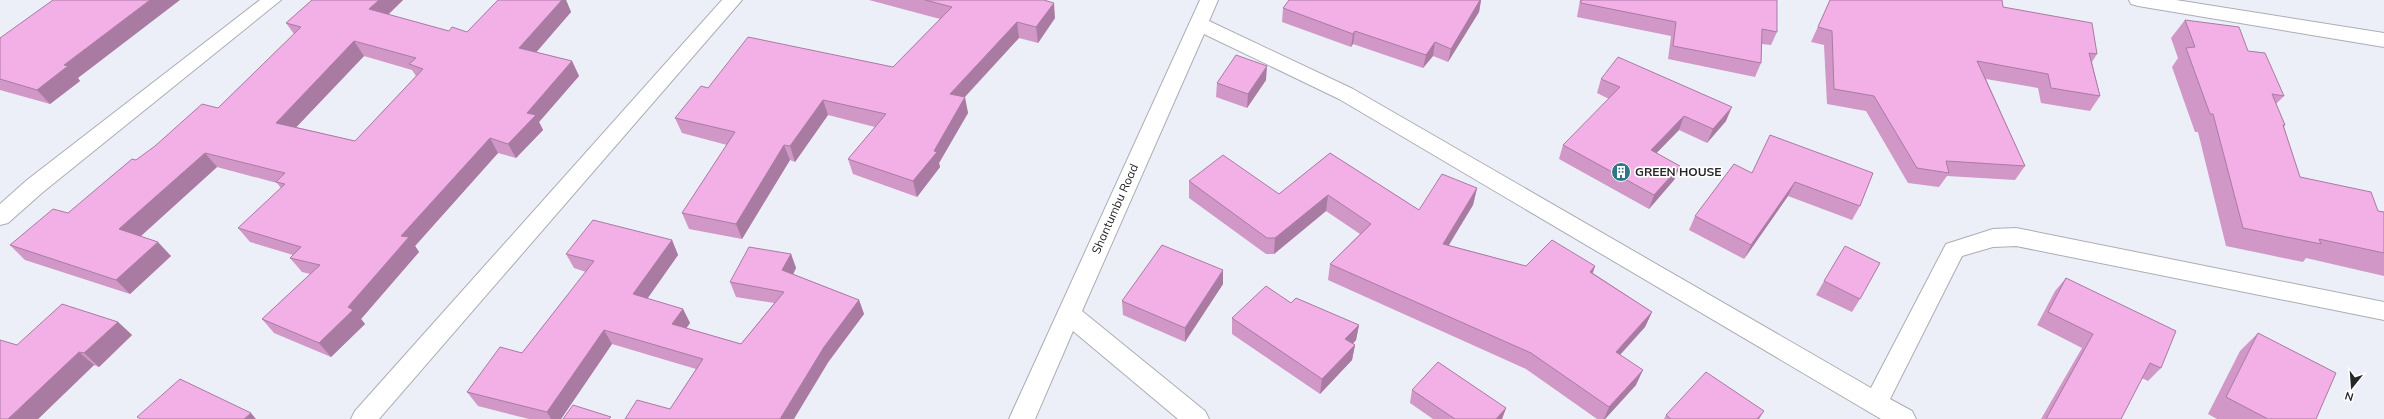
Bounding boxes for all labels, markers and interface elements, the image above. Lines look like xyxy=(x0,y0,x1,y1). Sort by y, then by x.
street label: Shantumbu Road xyxy=(1088,161,1141,256)
building icon: GREEN HOUSE xyxy=(1610,161,1632,183)
place label: GREEN HOUSE xyxy=(1635,164,1721,179)
north arrow xyxy=(2332,367,2372,407)
text: N xyxy=(2343,389,2355,404)

